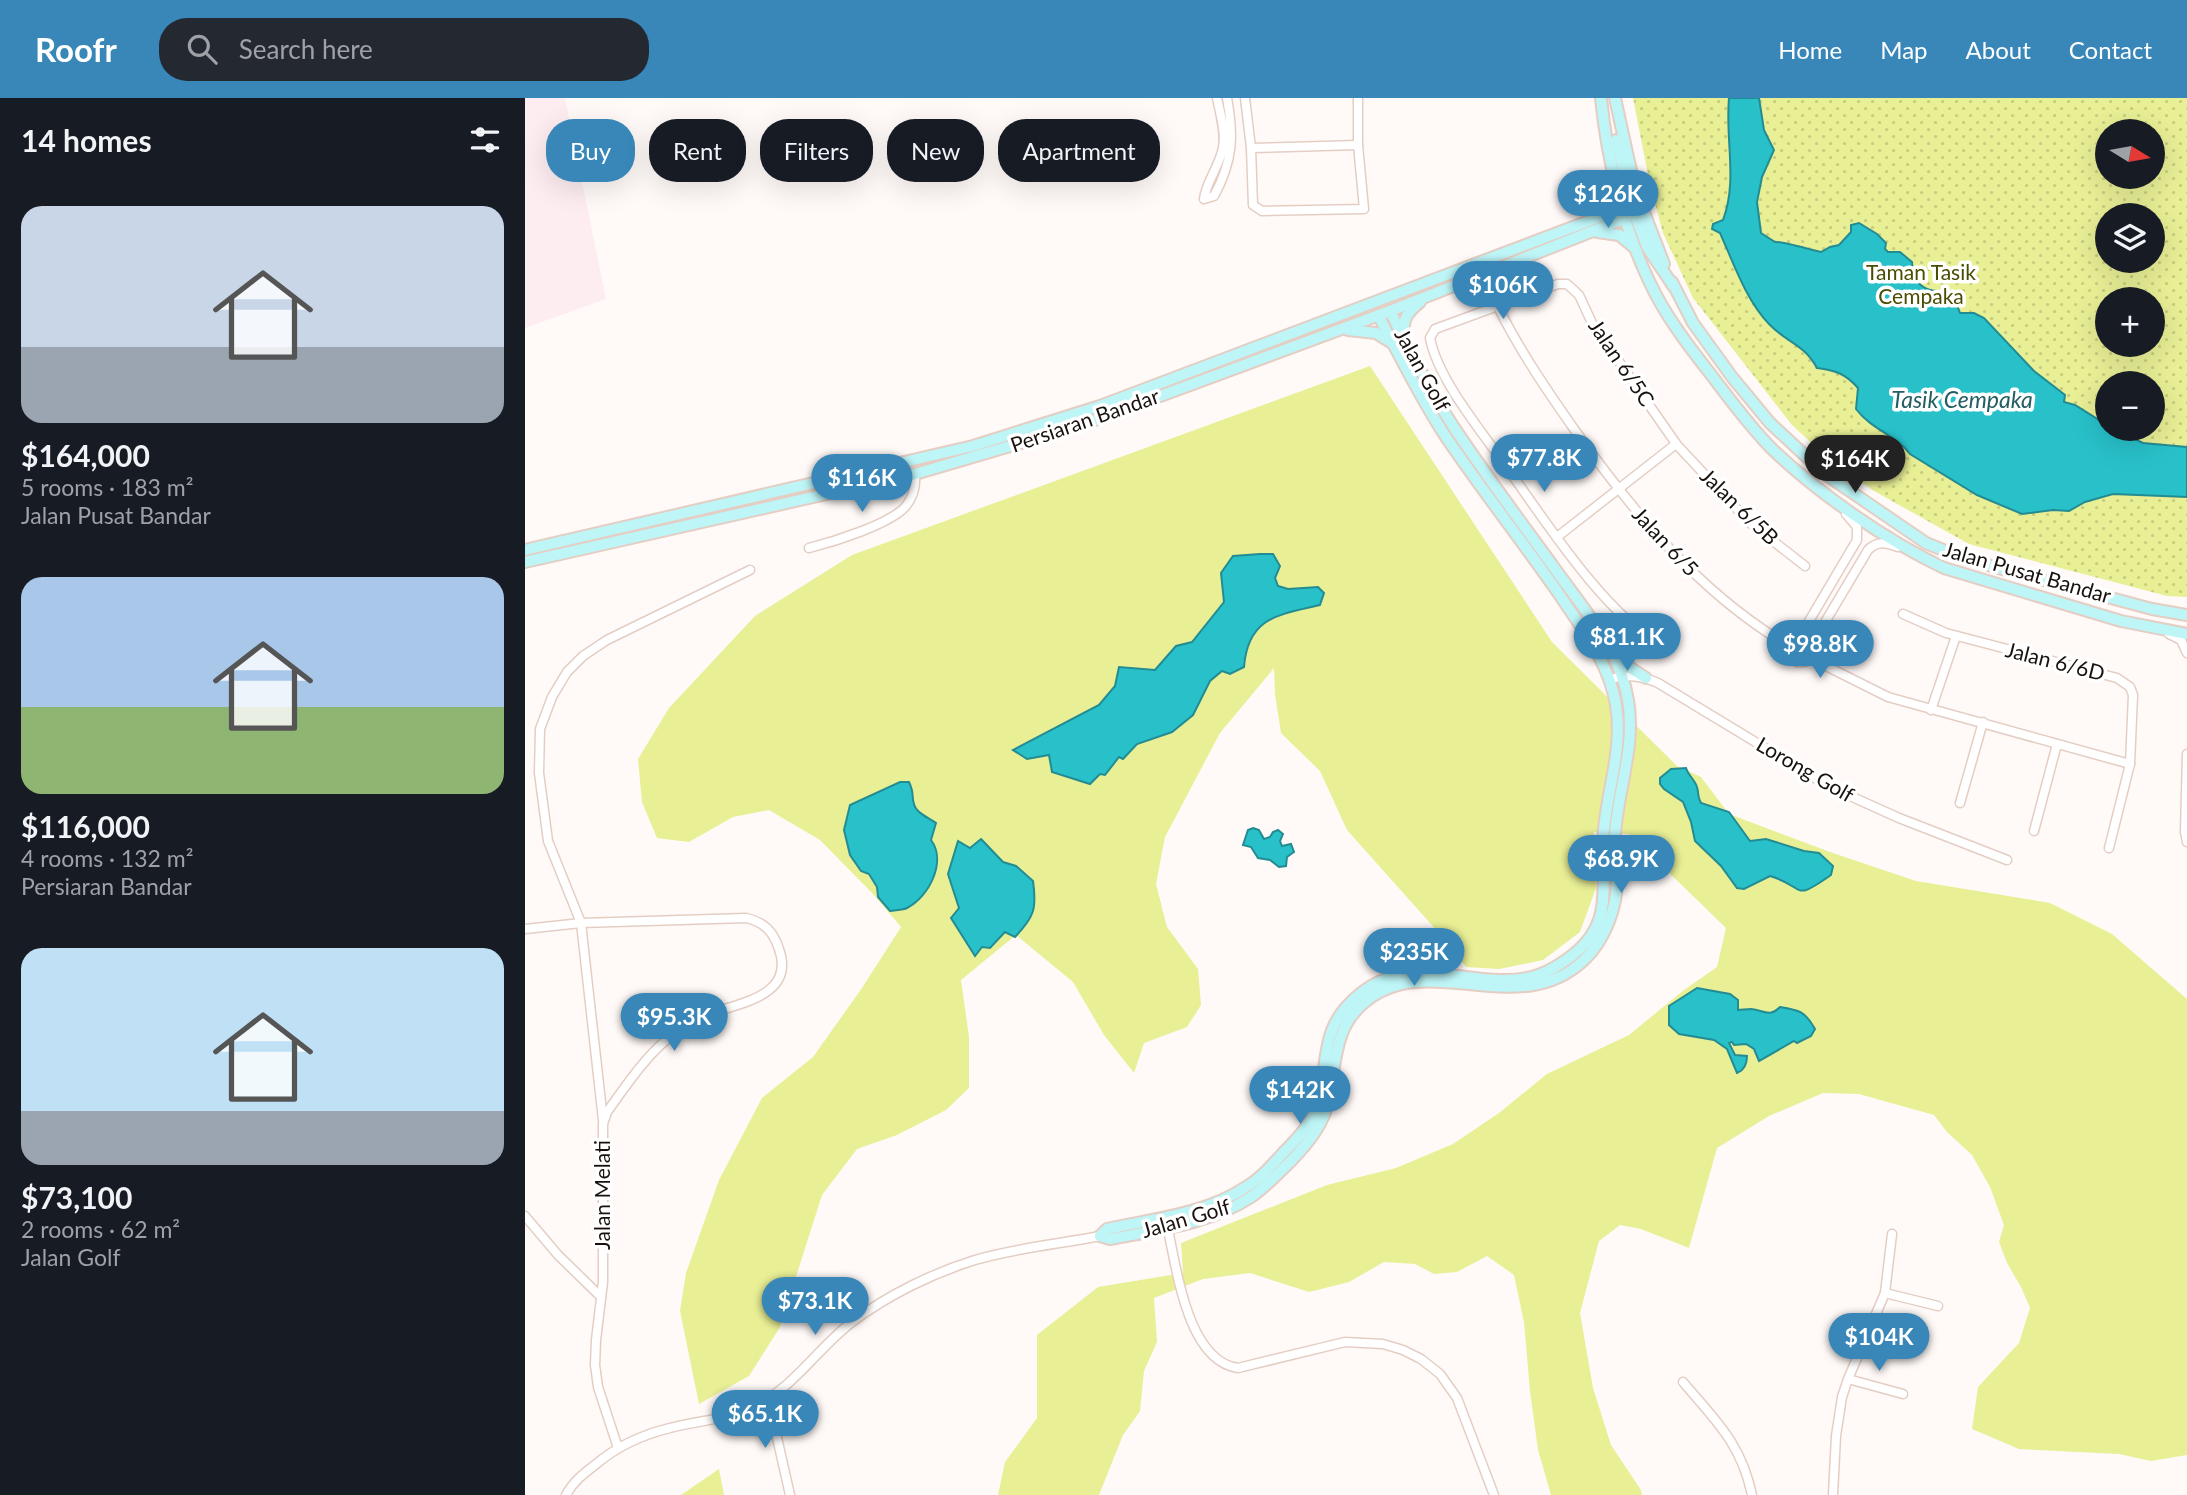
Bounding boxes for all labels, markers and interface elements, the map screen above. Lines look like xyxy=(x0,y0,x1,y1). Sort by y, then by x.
search box xyxy=(159,18,649,81)
text: Roofr xyxy=(35,29,117,69)
icon: search xyxy=(183,30,221,68)
text: Search here xyxy=(239,33,373,65)
text: Home xyxy=(1778,35,1842,64)
text: Map xyxy=(1880,35,1928,64)
text: About xyxy=(1966,35,2031,64)
text: Contact xyxy=(2069,35,2152,64)
chip: Buy xyxy=(546,119,635,182)
chip: Rent xyxy=(649,119,746,182)
chip: Filters xyxy=(760,119,873,182)
chip: New xyxy=(887,119,984,182)
chip: Apartment xyxy=(998,119,1160,182)
north arrow xyxy=(2095,119,2165,189)
map controls xyxy=(2095,119,2165,441)
icon: filters xyxy=(466,121,504,159)
text: 14 homes xyxy=(21,122,152,158)
pin: $126K xyxy=(1559,170,1657,230)
text: $126K xyxy=(1573,179,1643,207)
button: layers xyxy=(2095,203,2165,273)
icon: home xyxy=(200,252,326,378)
park label: Taman Tasik Cempaka xyxy=(1866,259,1976,308)
pin: $106K xyxy=(1454,262,1552,321)
text: $106K xyxy=(1468,270,1538,298)
button: + xyxy=(2095,287,2165,357)
street label: Jalan 6/5C xyxy=(1584,314,1660,410)
street label: Jalan Golf xyxy=(1390,323,1457,416)
button: − xyxy=(2095,371,2165,441)
street label: Persiaran Bandar xyxy=(1007,382,1163,457)
water label: Tasik Cempaka xyxy=(1891,385,2033,413)
pin: $77.8K xyxy=(1487,434,1601,494)
pin: $164K xyxy=(1806,436,1904,495)
text: $164,000 xyxy=(21,437,150,473)
text: $77.8K xyxy=(1507,443,1581,471)
text: $164K xyxy=(1820,444,1890,472)
pin: $116K xyxy=(813,454,911,514)
text: $116K xyxy=(827,463,897,491)
street label: Jalan 6/5B xyxy=(1696,463,1784,549)
text: 5 rooms · 183 m² xyxy=(21,473,193,501)
text: Jalan Pusat Bandar xyxy=(21,501,211,529)
street label: Jalan 6/5 xyxy=(1628,501,1704,581)
street label: Jalan Pusat Bandar xyxy=(1941,536,2114,608)
pin: $81.1K xyxy=(1570,614,1684,673)
pin: $98.8K xyxy=(1763,620,1877,680)
text: $81.1K xyxy=(1590,622,1664,650)
icon: home xyxy=(200,623,326,749)
text: $98.8K xyxy=(1783,629,1857,657)
street label: Jalan 6/6D xyxy=(2003,636,2107,685)
street label: Lorong Golf xyxy=(1753,731,1860,807)
text: $116,000 xyxy=(21,808,150,844)
pin: $68.9K xyxy=(1564,836,1678,895)
text: 4 rooms · 132 m² xyxy=(21,844,193,872)
text: $68.9K xyxy=(1584,844,1658,872)
text: Persiaran Bandar xyxy=(21,872,192,900)
pin: $235K xyxy=(1365,928,1463,988)
text: $235K xyxy=(1379,937,1449,965)
pin: $95.3K xyxy=(617,993,731,1053)
icon: home xyxy=(200,994,326,1120)
text: $95.3K xyxy=(637,1002,711,1030)
pin: $142K xyxy=(1251,1066,1349,1126)
text: $142K xyxy=(1265,1075,1335,1103)
street label: Jalan Melati xyxy=(589,1140,614,1250)
text: $73,100 xyxy=(21,1179,132,1215)
street label: Jalan Golf xyxy=(1138,1193,1233,1242)
text: 2 rooms · 62 m² xyxy=(21,1215,180,1243)
text: Jalan Golf xyxy=(21,1243,120,1271)
pin: $73.1K xyxy=(758,1278,872,1337)
text: $73.1K xyxy=(778,1286,852,1314)
pin: $104K xyxy=(1830,1314,1928,1373)
text: $104K xyxy=(1844,1322,1914,1350)
pin: $65.1K xyxy=(708,1390,822,1450)
text: $65.1K xyxy=(728,1399,802,1427)

